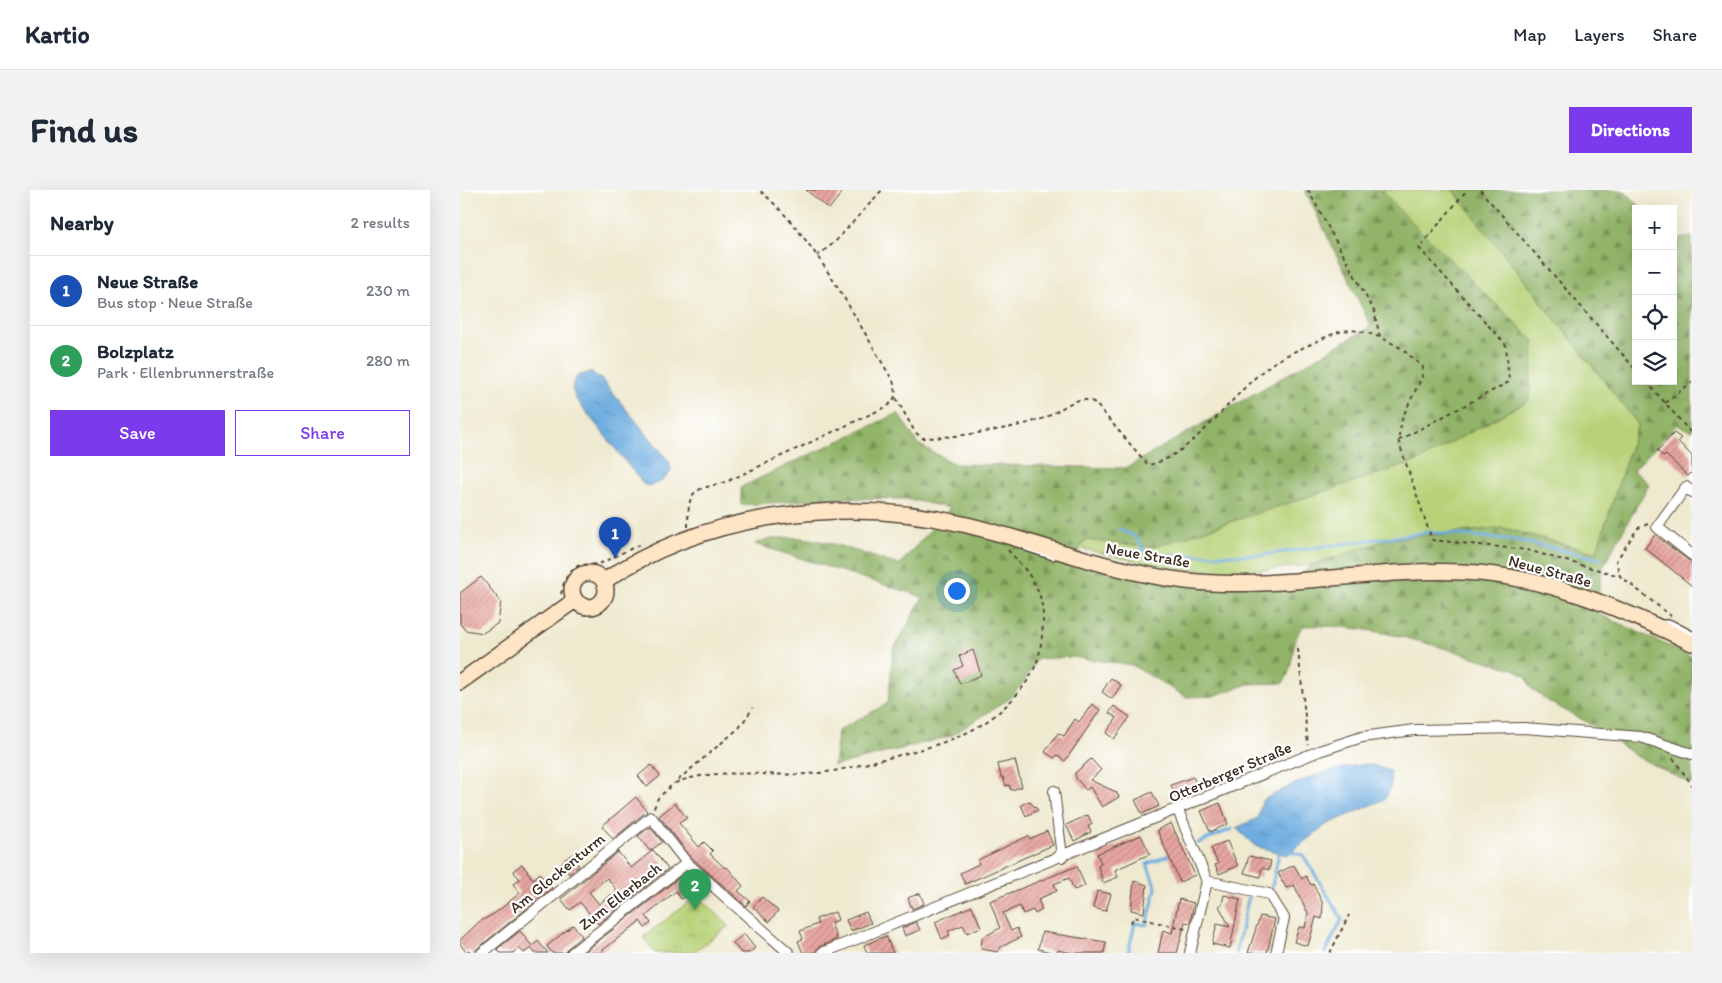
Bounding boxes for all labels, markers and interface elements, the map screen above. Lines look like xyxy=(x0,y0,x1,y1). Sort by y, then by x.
text: Kartio xyxy=(25,20,90,49)
text: Map xyxy=(1513,24,1546,46)
text: Layers xyxy=(1574,24,1624,46)
text: Share xyxy=(1652,24,1697,46)
button: Directions xyxy=(1569,107,1692,153)
text: Find us xyxy=(30,109,138,151)
map controls xyxy=(1632,205,1677,385)
button: + xyxy=(1632,205,1677,250)
text: Nearby xyxy=(50,210,114,235)
text: 2 results xyxy=(350,213,410,232)
button: − xyxy=(1632,250,1677,295)
text: Neue Straße xyxy=(97,270,198,293)
text: 1 xyxy=(62,281,70,300)
text: 230 m xyxy=(366,281,410,300)
text: Bus stop · Neue Straße xyxy=(97,293,253,312)
button: locate xyxy=(1632,295,1677,340)
text: Bolzplatz xyxy=(97,340,174,363)
button: layers xyxy=(1632,340,1677,385)
text: 2 xyxy=(62,351,70,370)
text: 280 m xyxy=(366,351,410,370)
text: Park · Ellenbrunnerstraße xyxy=(97,363,274,382)
button: Save xyxy=(50,410,225,456)
button: Share xyxy=(235,410,410,456)
pin: 1 xyxy=(599,517,631,558)
street label: Neue Straße xyxy=(1104,538,1192,572)
street label: Neue Straße xyxy=(1506,551,1594,591)
your location xyxy=(944,578,970,604)
street label: Otterberger Straße xyxy=(1166,737,1294,807)
street label: Am Glockenturm xyxy=(506,829,609,917)
street label: Zum Ellerbach xyxy=(575,858,665,934)
pin: 2 xyxy=(679,869,711,910)

